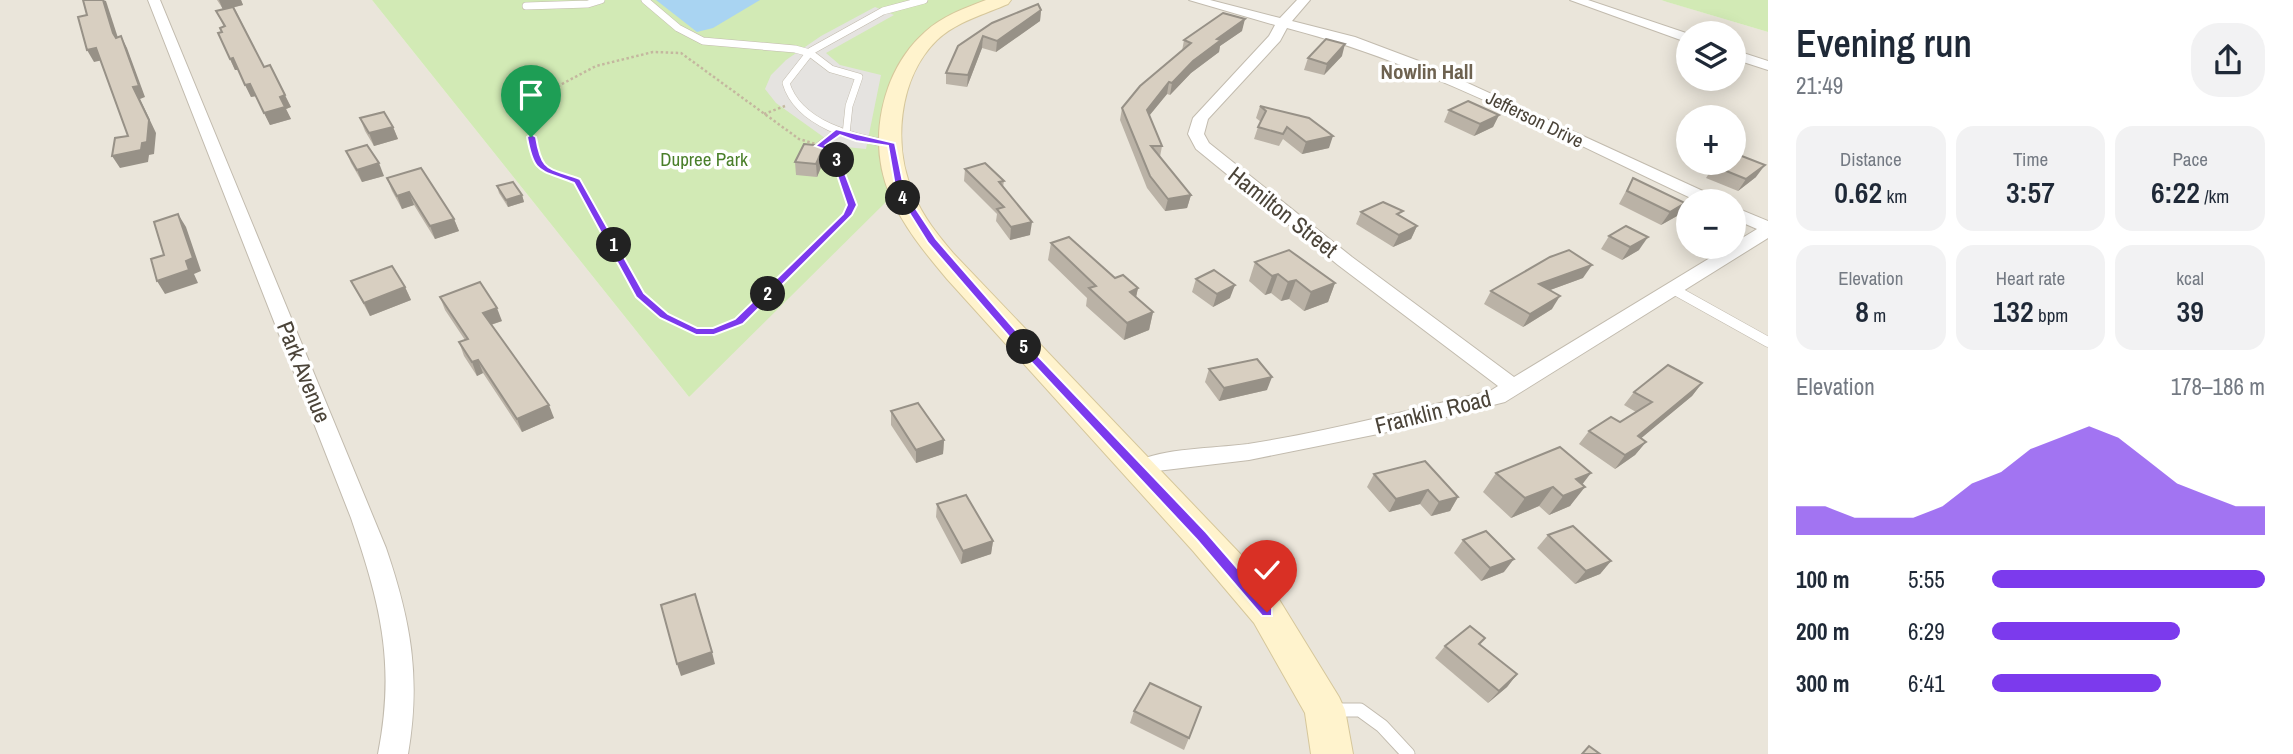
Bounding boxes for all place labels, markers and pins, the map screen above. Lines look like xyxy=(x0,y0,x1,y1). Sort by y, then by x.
pin xyxy=(501,65,561,137)
pin: 3 xyxy=(820,142,854,178)
pin: 4 xyxy=(886,180,920,216)
pin: 1 xyxy=(596,228,632,262)
pin: 2 xyxy=(750,276,786,312)
pin: 5 xyxy=(1006,330,1042,364)
pin xyxy=(1237,540,1297,612)

